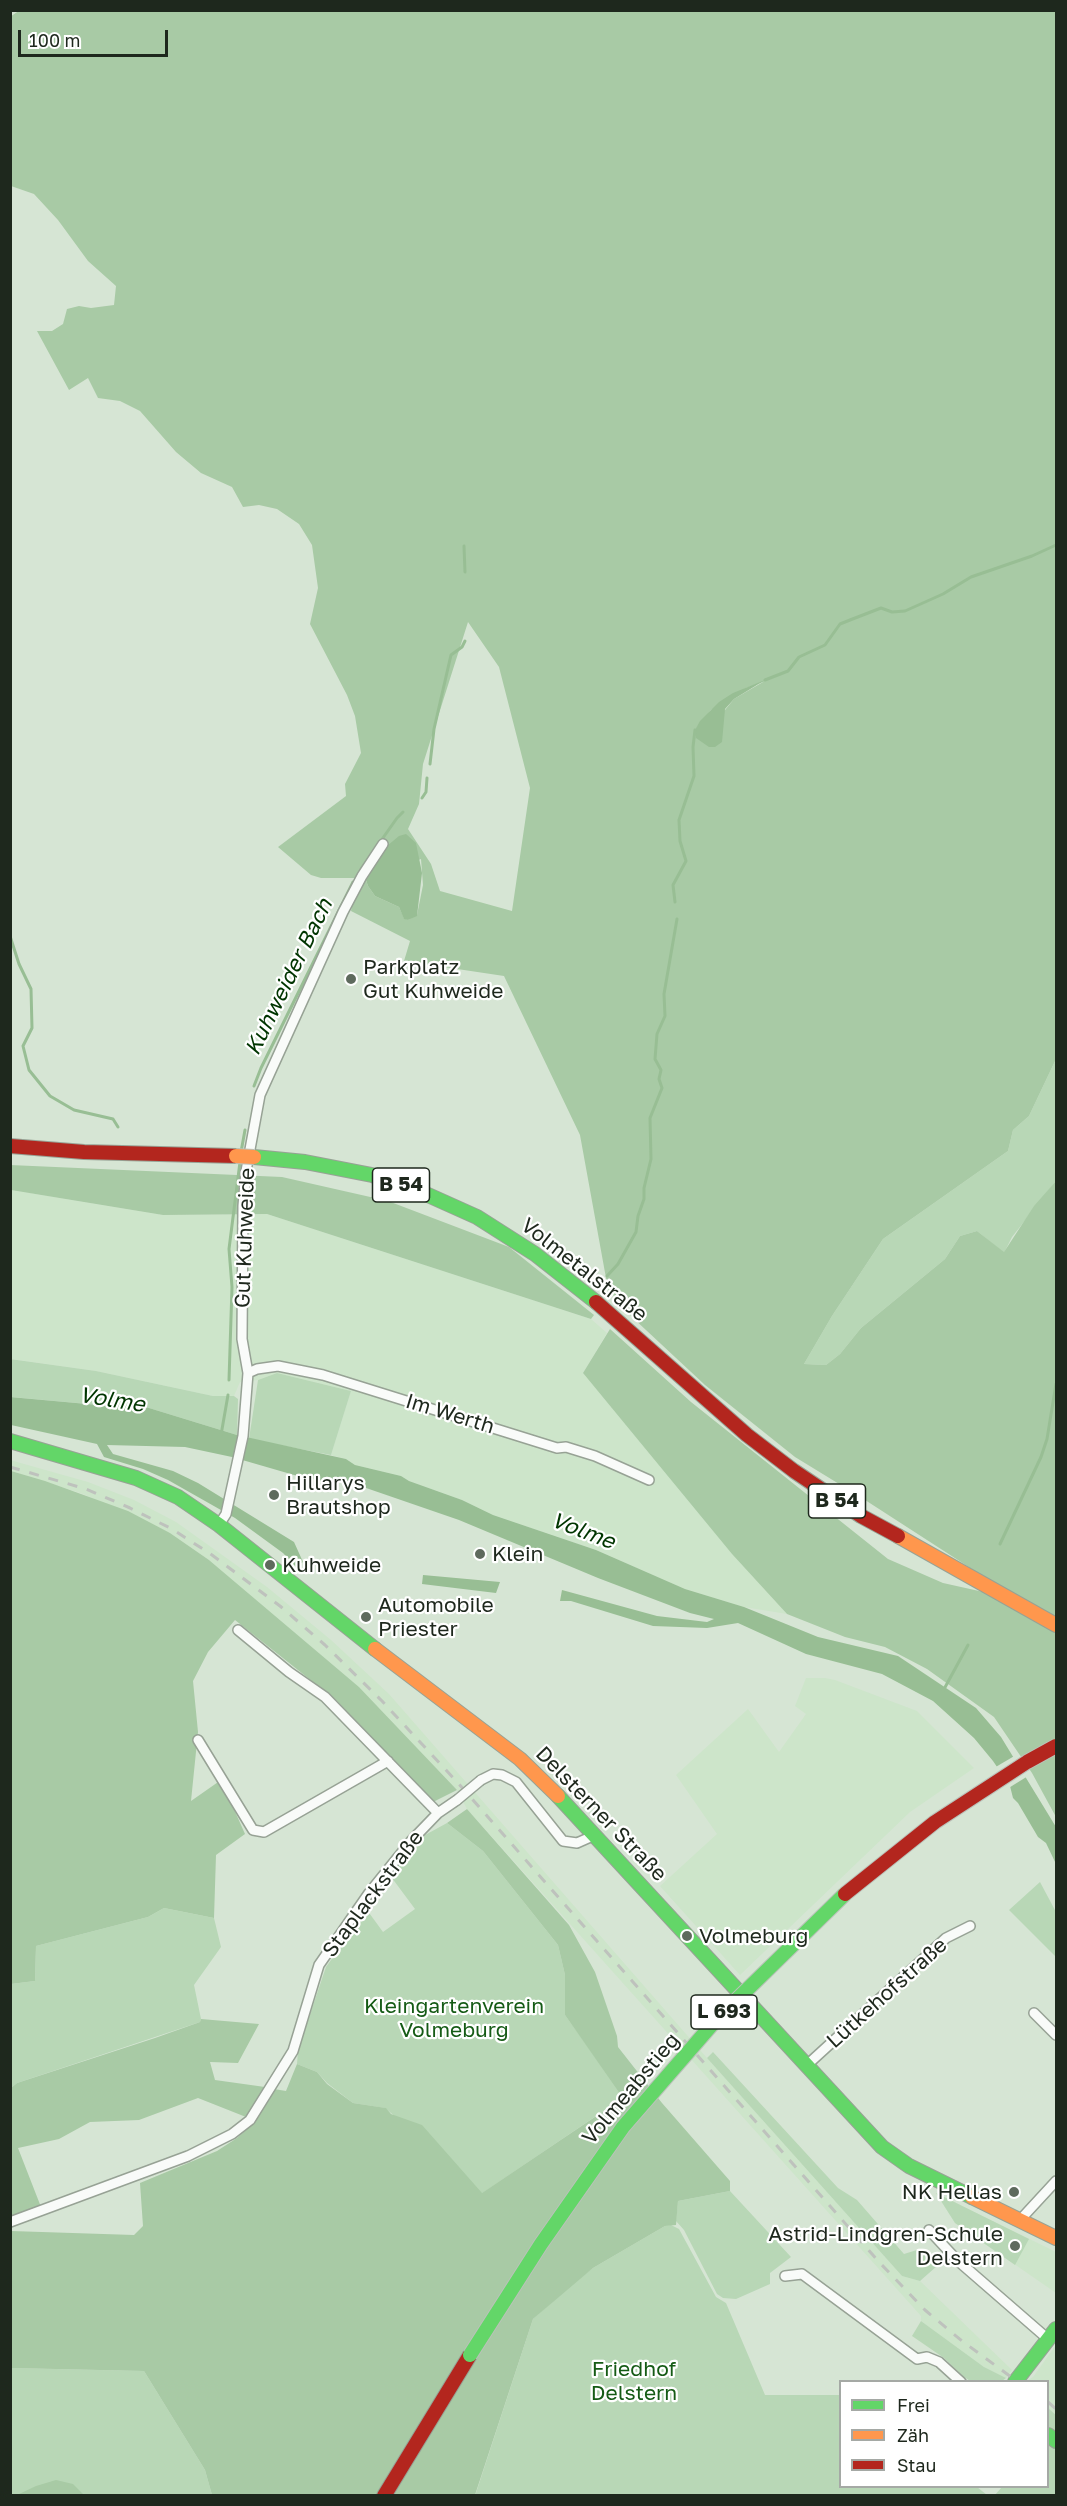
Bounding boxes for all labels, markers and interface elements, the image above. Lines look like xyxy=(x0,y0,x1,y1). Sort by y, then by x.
scale bar xyxy=(21,18,171,56)
text: 100 m xyxy=(29,29,80,51)
water label: Kuhweider Bach xyxy=(240,895,338,1059)
place label: Parkplatz Gut Kuhweide xyxy=(363,954,503,1004)
marker: Parkplatz Gut Kuhweide xyxy=(344,972,358,986)
street label: Gut Kuhweide xyxy=(230,1167,260,1309)
road number: B 54 xyxy=(372,1168,430,1202)
street label: Volmetalstraße xyxy=(516,1213,652,1327)
water label: Volme xyxy=(77,1382,147,1418)
street label: Im Werth xyxy=(402,1389,498,1439)
place label: Hillarys Brautshop xyxy=(286,1470,391,1520)
road number: B 54 xyxy=(808,1484,866,1518)
marker: Hillarys Brautshop xyxy=(267,1488,281,1502)
water label: Volme xyxy=(548,1507,618,1555)
place label: Klein xyxy=(492,1541,544,1567)
marker: Klein xyxy=(473,1547,487,1561)
place label: Kuhweide xyxy=(282,1552,381,1578)
marker: Kuhweide xyxy=(263,1558,277,1572)
place label: Automobile Priester xyxy=(378,1592,494,1642)
marker: Automobile Priester xyxy=(359,1610,373,1624)
street label: Delsterner Straße xyxy=(530,1741,672,1887)
street label: Staplackstraße xyxy=(317,1826,429,1962)
place label: Volmeburg xyxy=(699,1923,808,1949)
marker: Volmeburg xyxy=(680,1929,694,1943)
street label: Lütkehofstraße xyxy=(822,1932,952,2054)
park label: Kleingartenverein Volmeburg xyxy=(364,1993,544,2043)
road number: L 693 xyxy=(691,1995,757,2029)
street label: Volmeabstieg xyxy=(577,2028,685,2150)
place label: NK Hellas xyxy=(902,2179,1002,2205)
marker: NK Hellas xyxy=(1007,2185,1021,2199)
place label: Astrid-Lindgren-Schule Delstern xyxy=(768,2221,1003,2271)
marker: Astrid-Lindgren-Schule Delstern xyxy=(1008,2239,1022,2253)
park label: Friedhof Delstern xyxy=(591,2356,677,2406)
legend xyxy=(839,2380,1049,2488)
text: Frei xyxy=(897,2394,930,2416)
text: Zäh xyxy=(897,2424,929,2446)
text: Stau xyxy=(897,2454,936,2476)

